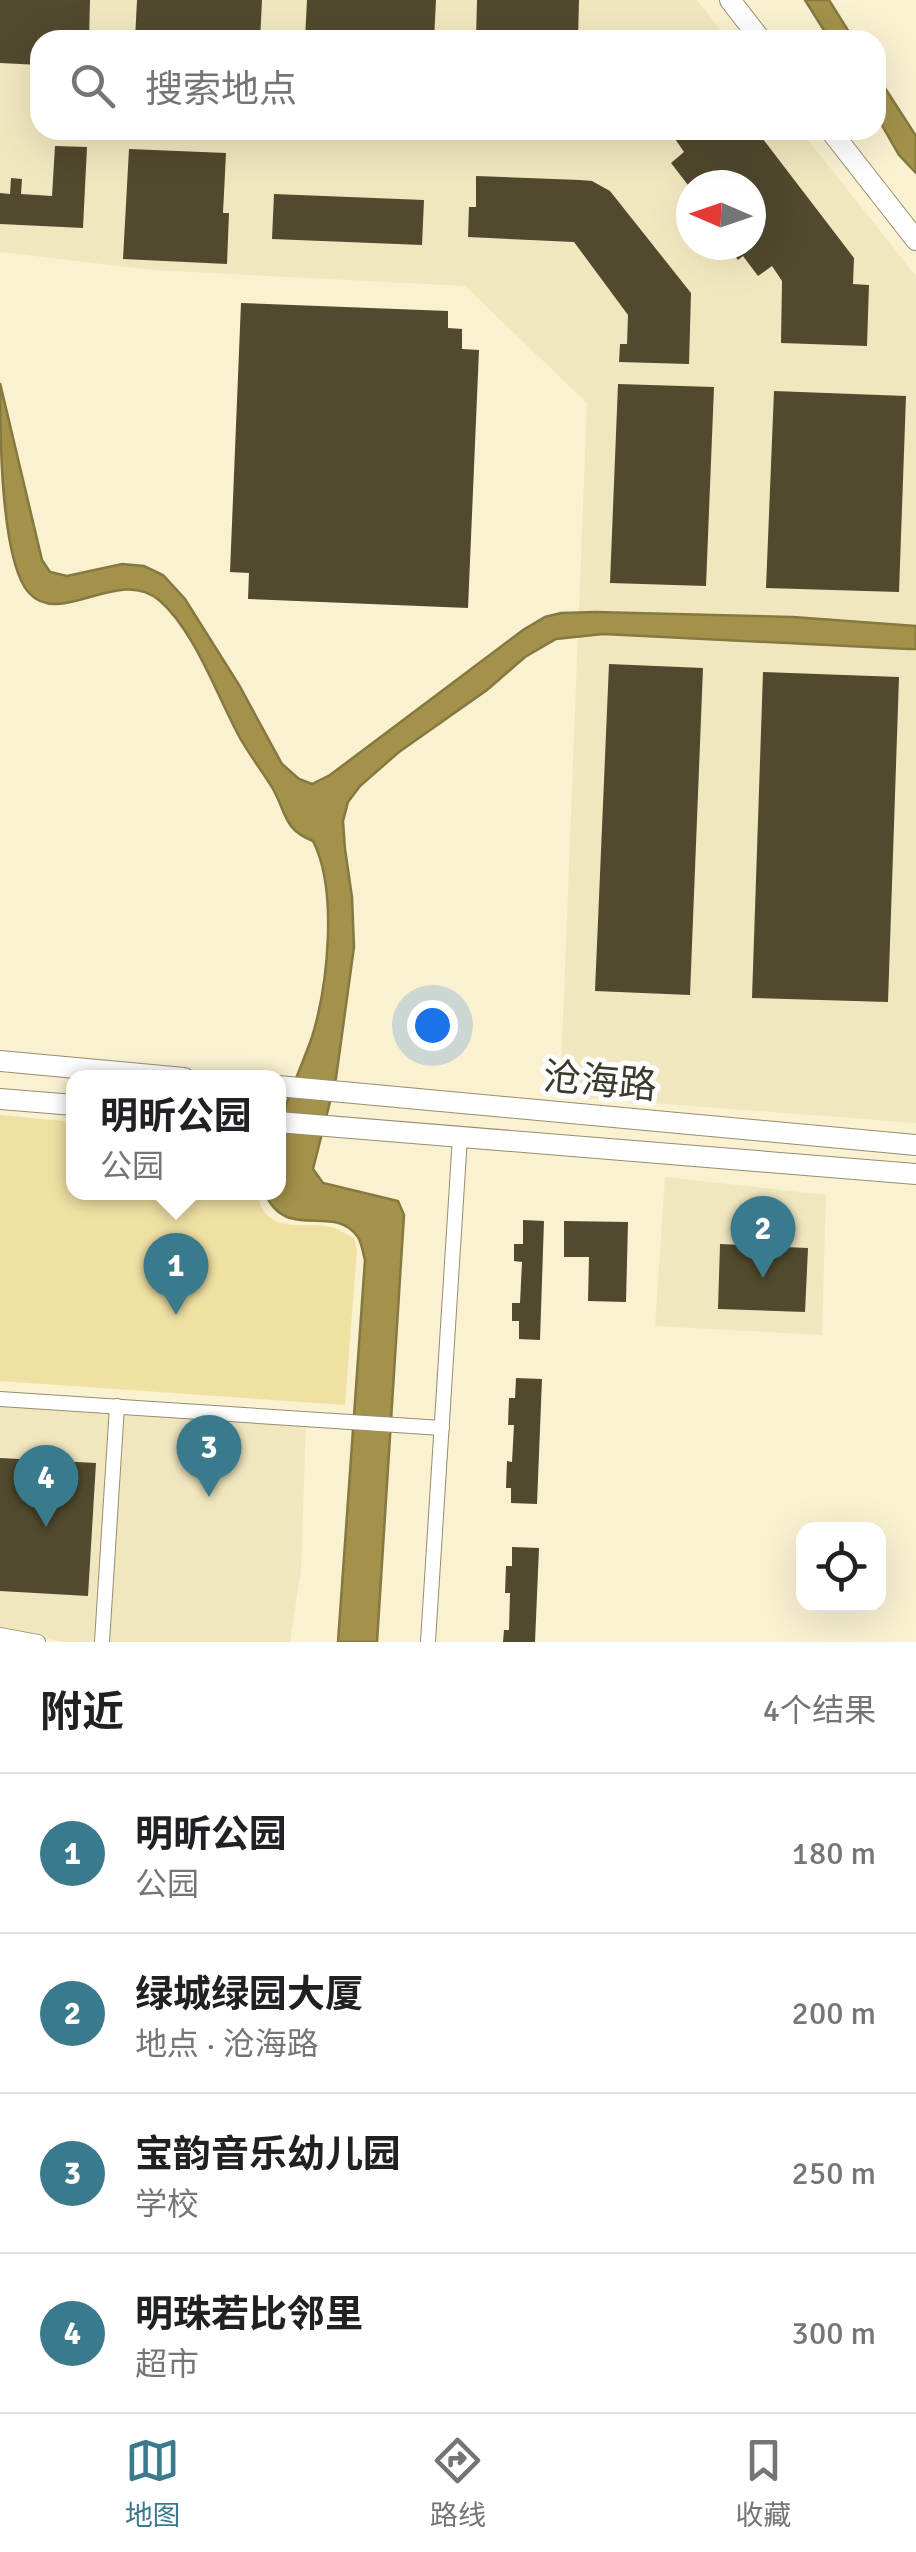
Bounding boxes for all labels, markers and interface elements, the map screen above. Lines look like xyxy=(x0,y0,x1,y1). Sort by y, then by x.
search box xyxy=(30,30,886,140)
icon: search xyxy=(65,58,120,113)
text: 搜索地点 xyxy=(145,66,297,113)
north arrow xyxy=(676,170,766,260)
your location xyxy=(407,1000,458,1051)
street label: 沧海路 xyxy=(541,1053,659,1110)
popup xyxy=(66,1070,286,1200)
text: 明昕公园 xyxy=(100,1093,252,1140)
text: 公园 xyxy=(100,1147,164,1186)
pin: 2 xyxy=(730,1196,796,1278)
pin: 1 xyxy=(144,1232,208,1315)
pin: 3 xyxy=(176,1414,242,1497)
pin: 4 xyxy=(13,1444,78,1527)
map controls xyxy=(796,1522,886,1612)
button: locate xyxy=(796,1522,886,1612)
text: 附近 xyxy=(40,1687,124,1738)
text: 4个结果 xyxy=(763,1691,876,1730)
text: 明昕公园 xyxy=(135,1811,287,1858)
text: 1 xyxy=(64,1834,81,1873)
text: 180 m xyxy=(792,1834,876,1873)
text: 公园 xyxy=(135,1865,199,1904)
text: 绿城绿园大厦 xyxy=(135,1971,363,2018)
text: 2 xyxy=(64,1994,81,2033)
text: 200 m xyxy=(792,1994,876,2033)
text: 地点 · 沧海路 xyxy=(135,2025,319,2064)
text: 宝韵音乐幼儿园 xyxy=(135,2131,401,2178)
text: 3 xyxy=(64,2154,81,2193)
text: 250 m xyxy=(792,2154,876,2193)
text: 学校 xyxy=(135,2185,199,2224)
text: 明珠若比邻里 xyxy=(135,2291,363,2338)
text: 4 xyxy=(64,2314,81,2353)
text: 300 m xyxy=(792,2314,876,2353)
text: 超市 xyxy=(135,2345,199,2384)
tab: 地图 xyxy=(125,2433,181,2533)
tab: 路线 xyxy=(430,2433,486,2533)
tab: 收藏 xyxy=(735,2433,791,2533)

